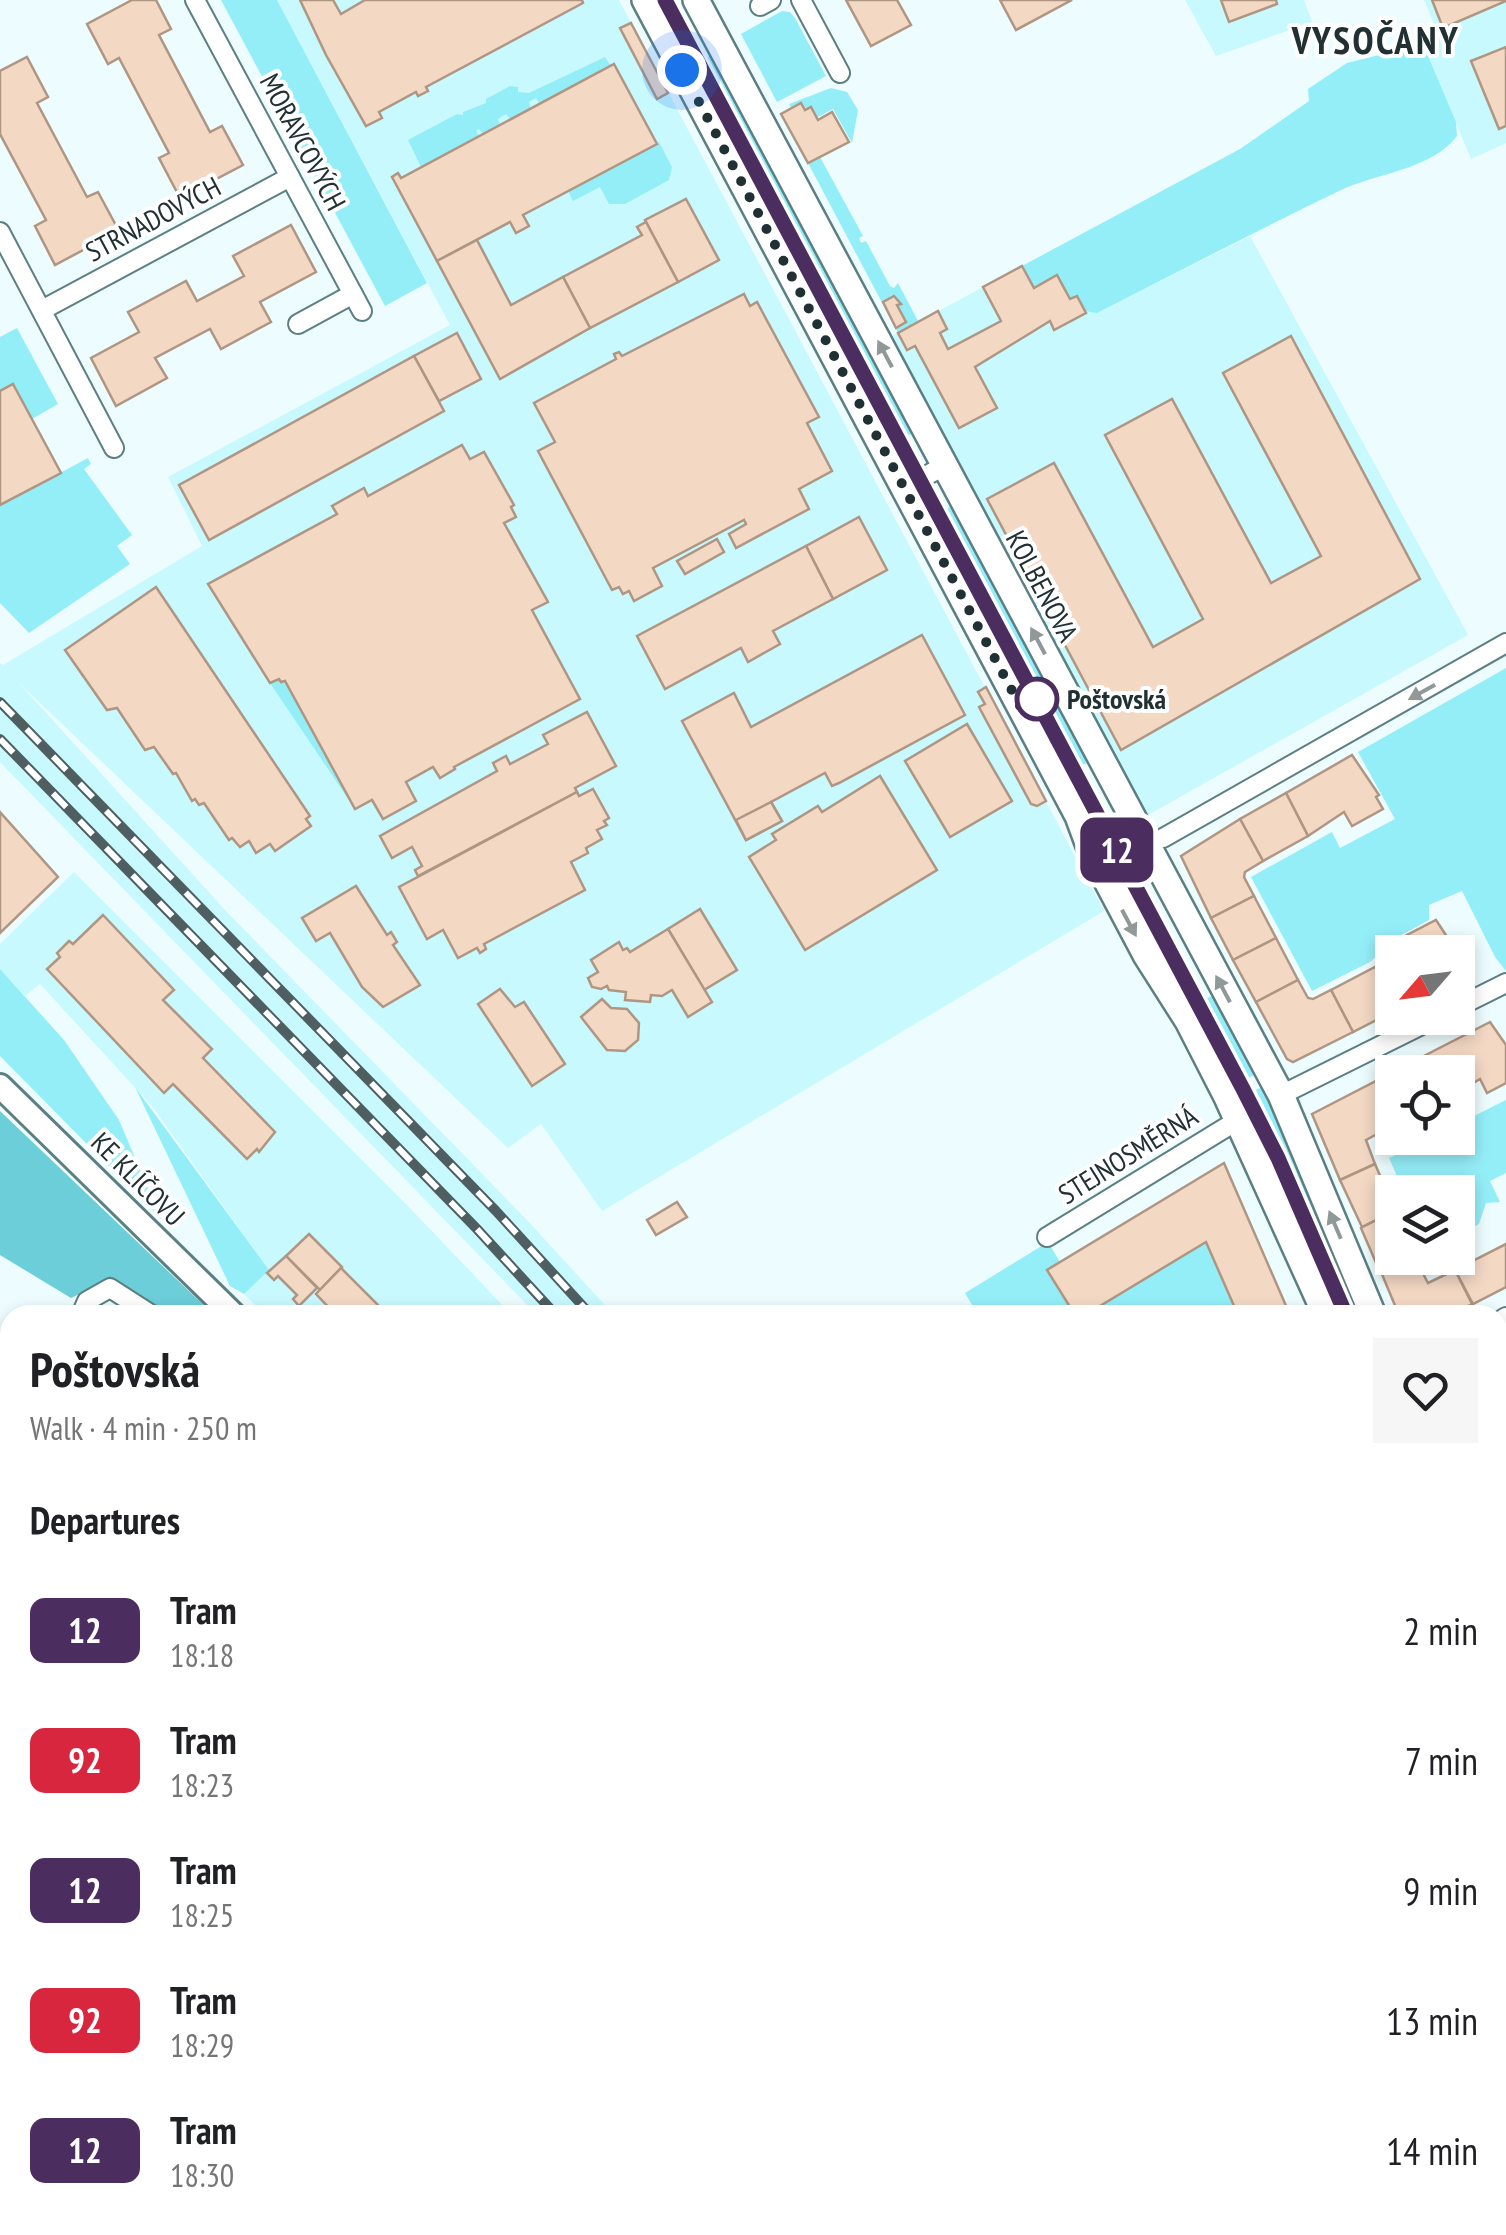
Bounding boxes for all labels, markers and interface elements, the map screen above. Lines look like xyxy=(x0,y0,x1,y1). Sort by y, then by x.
district label: VYSOČANY xyxy=(1291,15,1460,64)
your location xyxy=(657,45,707,95)
street label: MORAVCOVÝCH xyxy=(252,67,355,217)
street label: STRNADOVÝCH xyxy=(79,167,227,270)
one-way arrow xyxy=(876,339,893,368)
street label: KOLBENOVA xyxy=(998,524,1087,648)
one-way arrow xyxy=(1029,626,1046,655)
marker: Poštovská xyxy=(1016,678,1058,720)
place label: Poštovská xyxy=(1067,680,1166,717)
one-way arrow xyxy=(1407,684,1436,701)
line badge: 12 xyxy=(1072,818,1162,882)
text: 12 xyxy=(1100,827,1134,873)
one-way arrow xyxy=(1120,908,1137,937)
north arrow xyxy=(1375,935,1475,1035)
map controls xyxy=(1375,935,1475,1275)
one-way arrow xyxy=(1215,975,1232,1004)
button: locate xyxy=(1375,1055,1475,1155)
street label: STEJNOSMĚRNÁ xyxy=(1051,1097,1205,1212)
street label: KE KLÍČOVU xyxy=(83,1124,193,1234)
button: layers xyxy=(1375,1175,1475,1275)
one-way arrow xyxy=(1327,1210,1343,1240)
text: Poštovská xyxy=(30,1338,200,1400)
button: heart xyxy=(1373,1338,1478,1443)
text: Walk · 4 min · 250 m xyxy=(30,1407,257,1449)
text: Departures xyxy=(30,1495,180,1544)
text: Tram xyxy=(170,1585,237,1634)
text: 2 min xyxy=(1403,1606,1478,1655)
text: 12 xyxy=(68,1607,102,1653)
text: 18:18 xyxy=(170,1634,234,1676)
text: Tram xyxy=(170,1715,237,1764)
text: 7 min xyxy=(1405,1736,1478,1785)
text: 92 xyxy=(68,1737,102,1783)
text: 18:23 xyxy=(170,1764,234,1806)
text: Tram xyxy=(170,1845,237,1894)
text: 9 min xyxy=(1403,1866,1478,1915)
text: 12 xyxy=(68,1867,102,1913)
text: 18:25 xyxy=(170,1894,234,1936)
text: Tram xyxy=(170,1975,237,2024)
text: 13 min xyxy=(1386,1996,1478,2045)
text: 92 xyxy=(68,1997,102,2043)
text: 18:29 xyxy=(170,2024,234,2066)
text: Tram xyxy=(170,2105,237,2154)
text: 14 min xyxy=(1386,2126,1478,2175)
text: 12 xyxy=(68,2127,102,2173)
text: 18:30 xyxy=(170,2154,234,2196)

